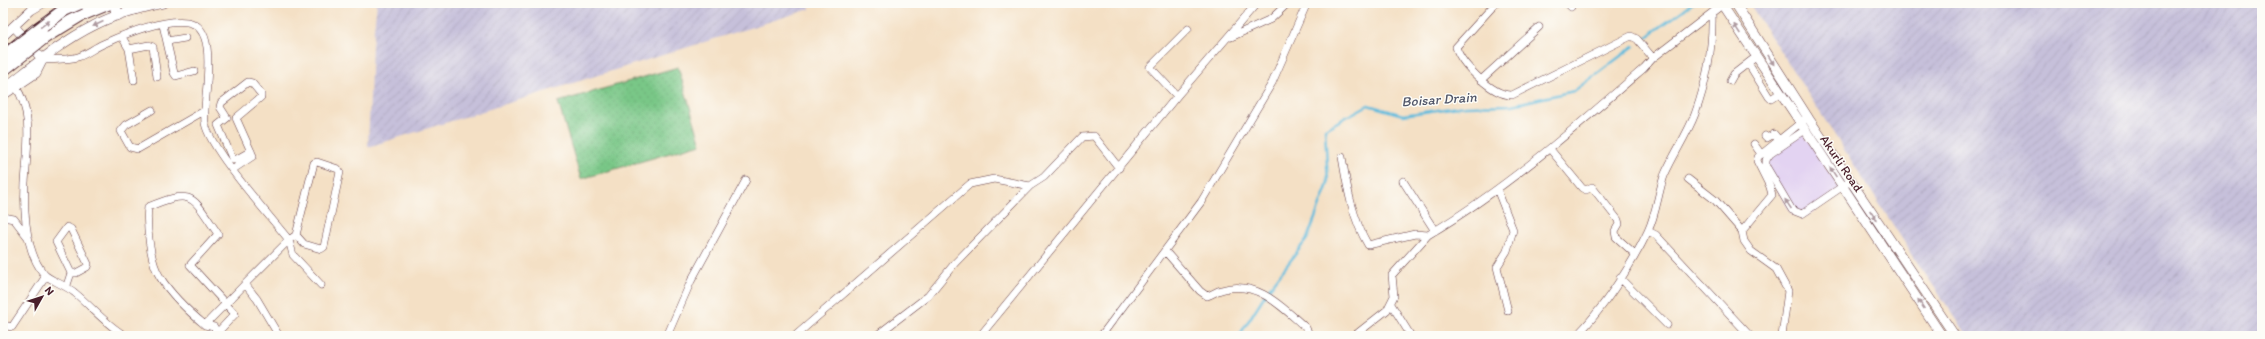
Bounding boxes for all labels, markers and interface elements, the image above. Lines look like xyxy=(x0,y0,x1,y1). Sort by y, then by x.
one-way arrow xyxy=(39,20,50,28)
one-way arrow xyxy=(91,21,103,27)
one-way arrow xyxy=(1734,23,1741,35)
one-way arrow xyxy=(1767,54,1775,65)
water label: Boisar Drain xyxy=(1401,88,1477,111)
street label: Akurli Road xyxy=(1817,132,1866,195)
one-way arrow xyxy=(1829,167,1837,177)
one-way arrow xyxy=(1784,198,1792,209)
one-way arrow xyxy=(1869,210,1877,220)
north arrow xyxy=(22,277,62,317)
text: N xyxy=(42,284,57,298)
one-way arrow xyxy=(1917,298,1924,309)

